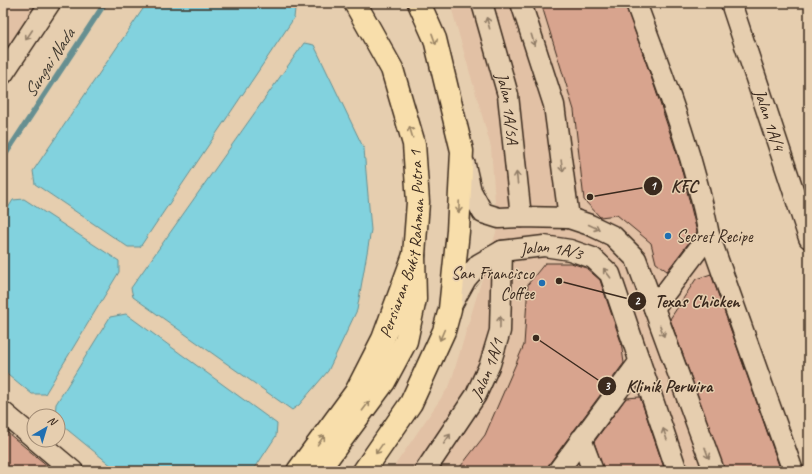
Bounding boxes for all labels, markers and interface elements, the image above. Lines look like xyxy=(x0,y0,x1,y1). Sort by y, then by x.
one-way arrow xyxy=(484,17,491,30)
water label: Sungai Nada xyxy=(19,23,80,101)
one-way arrow xyxy=(25,30,33,41)
one-way arrow xyxy=(431,32,439,44)
one-way arrow xyxy=(530,34,537,47)
street label: Jalan 1A/5A xyxy=(491,69,524,147)
street label: Jalan 1A/4 xyxy=(749,85,790,155)
one-way arrow xyxy=(406,126,414,139)
street label: Persiaran Bukit Rahman Putra 1 xyxy=(374,148,429,341)
one-way arrow xyxy=(558,160,566,173)
callout: KFC xyxy=(643,171,705,201)
one-way arrow xyxy=(513,172,521,185)
text: KFC xyxy=(671,175,701,197)
text: 1 xyxy=(650,178,657,194)
one-way arrow xyxy=(455,200,463,213)
one-way arrow xyxy=(587,224,599,231)
place label: Secret Recipe xyxy=(676,226,754,247)
marker: Secret Recipe xyxy=(663,231,673,241)
street label: Jalan 1A/3 xyxy=(518,235,587,265)
place label: San Francisco Coffee xyxy=(451,263,535,304)
one-way arrow xyxy=(603,267,611,278)
marker: San Francisco Coffee xyxy=(537,278,547,288)
callout: Texas Chicken xyxy=(627,286,748,316)
text: Texas Chicken xyxy=(654,290,741,312)
text: 2 xyxy=(634,293,641,309)
one-way arrow xyxy=(496,316,504,329)
one-way arrow xyxy=(659,324,667,336)
one-way arrow xyxy=(437,329,445,341)
street label: Jalan 1A/1 xyxy=(465,335,508,404)
callout: Klinik Perwira xyxy=(597,371,720,401)
text: Klinik Perwira xyxy=(626,375,714,397)
text: 3 xyxy=(604,378,611,394)
one-way arrow xyxy=(362,401,370,412)
north arrow xyxy=(26,408,66,448)
text: N xyxy=(45,413,61,429)
one-way arrow xyxy=(661,428,668,441)
one-way arrow xyxy=(443,433,451,444)
one-way arrow xyxy=(317,434,325,445)
one-way arrow xyxy=(375,443,383,454)
one-way arrow xyxy=(704,446,712,458)

